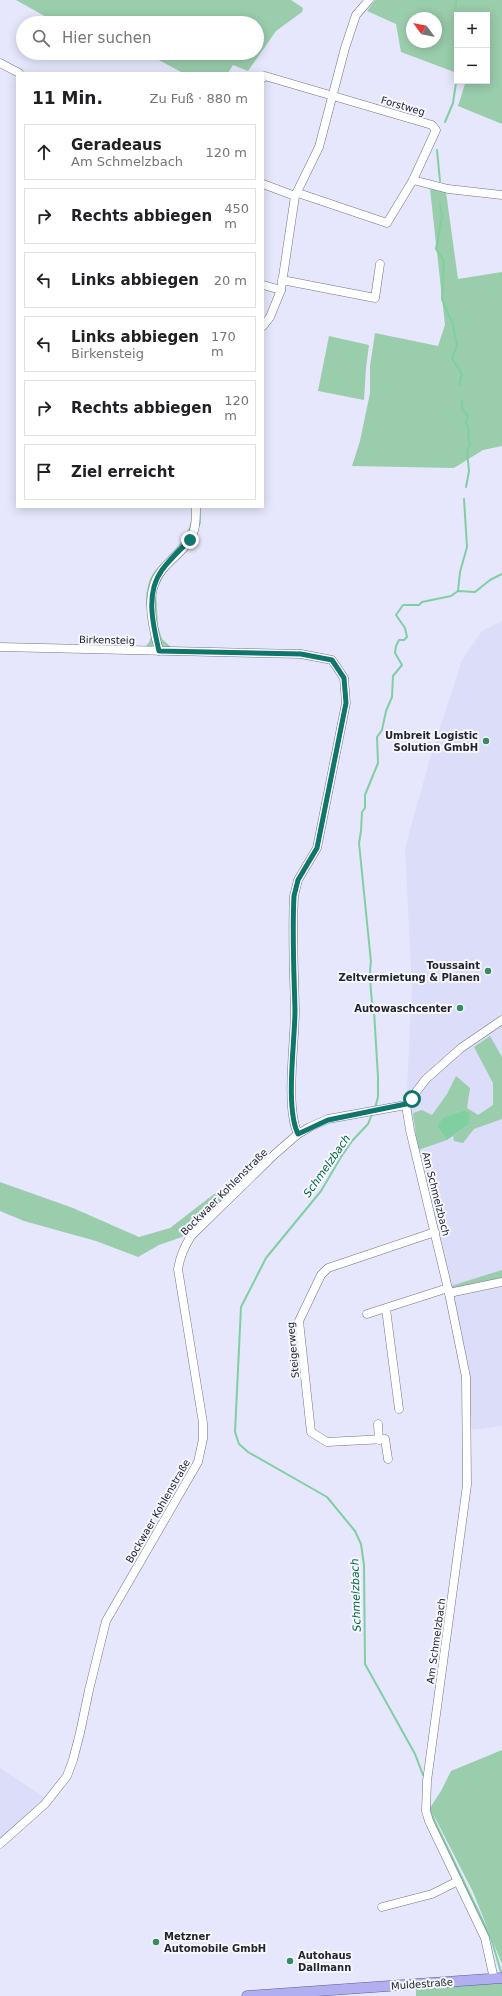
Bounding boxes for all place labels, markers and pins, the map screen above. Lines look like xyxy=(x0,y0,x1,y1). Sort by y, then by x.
place label: Umbreit Logistic Solution GmbH xyxy=(385,730,478,753)
marker: Umbreit Logistic Solution GmbH xyxy=(481,736,491,746)
place label: Toussaint Zeltvermietung & Planen xyxy=(339,960,480,983)
marker: Toussaint Zeltvermietung & Planen xyxy=(483,966,493,976)
place label: Autowaschcenter xyxy=(354,1003,452,1014)
marker: Autowaschcenter xyxy=(455,1003,465,1013)
place label: Metzner Automobile GmbH xyxy=(164,1931,266,1954)
marker: Metzner Automobile GmbH xyxy=(151,1937,161,1947)
place label: Autohaus Dallmann xyxy=(298,1950,351,1973)
marker: Autohaus Dallmann xyxy=(285,1956,295,1966)

